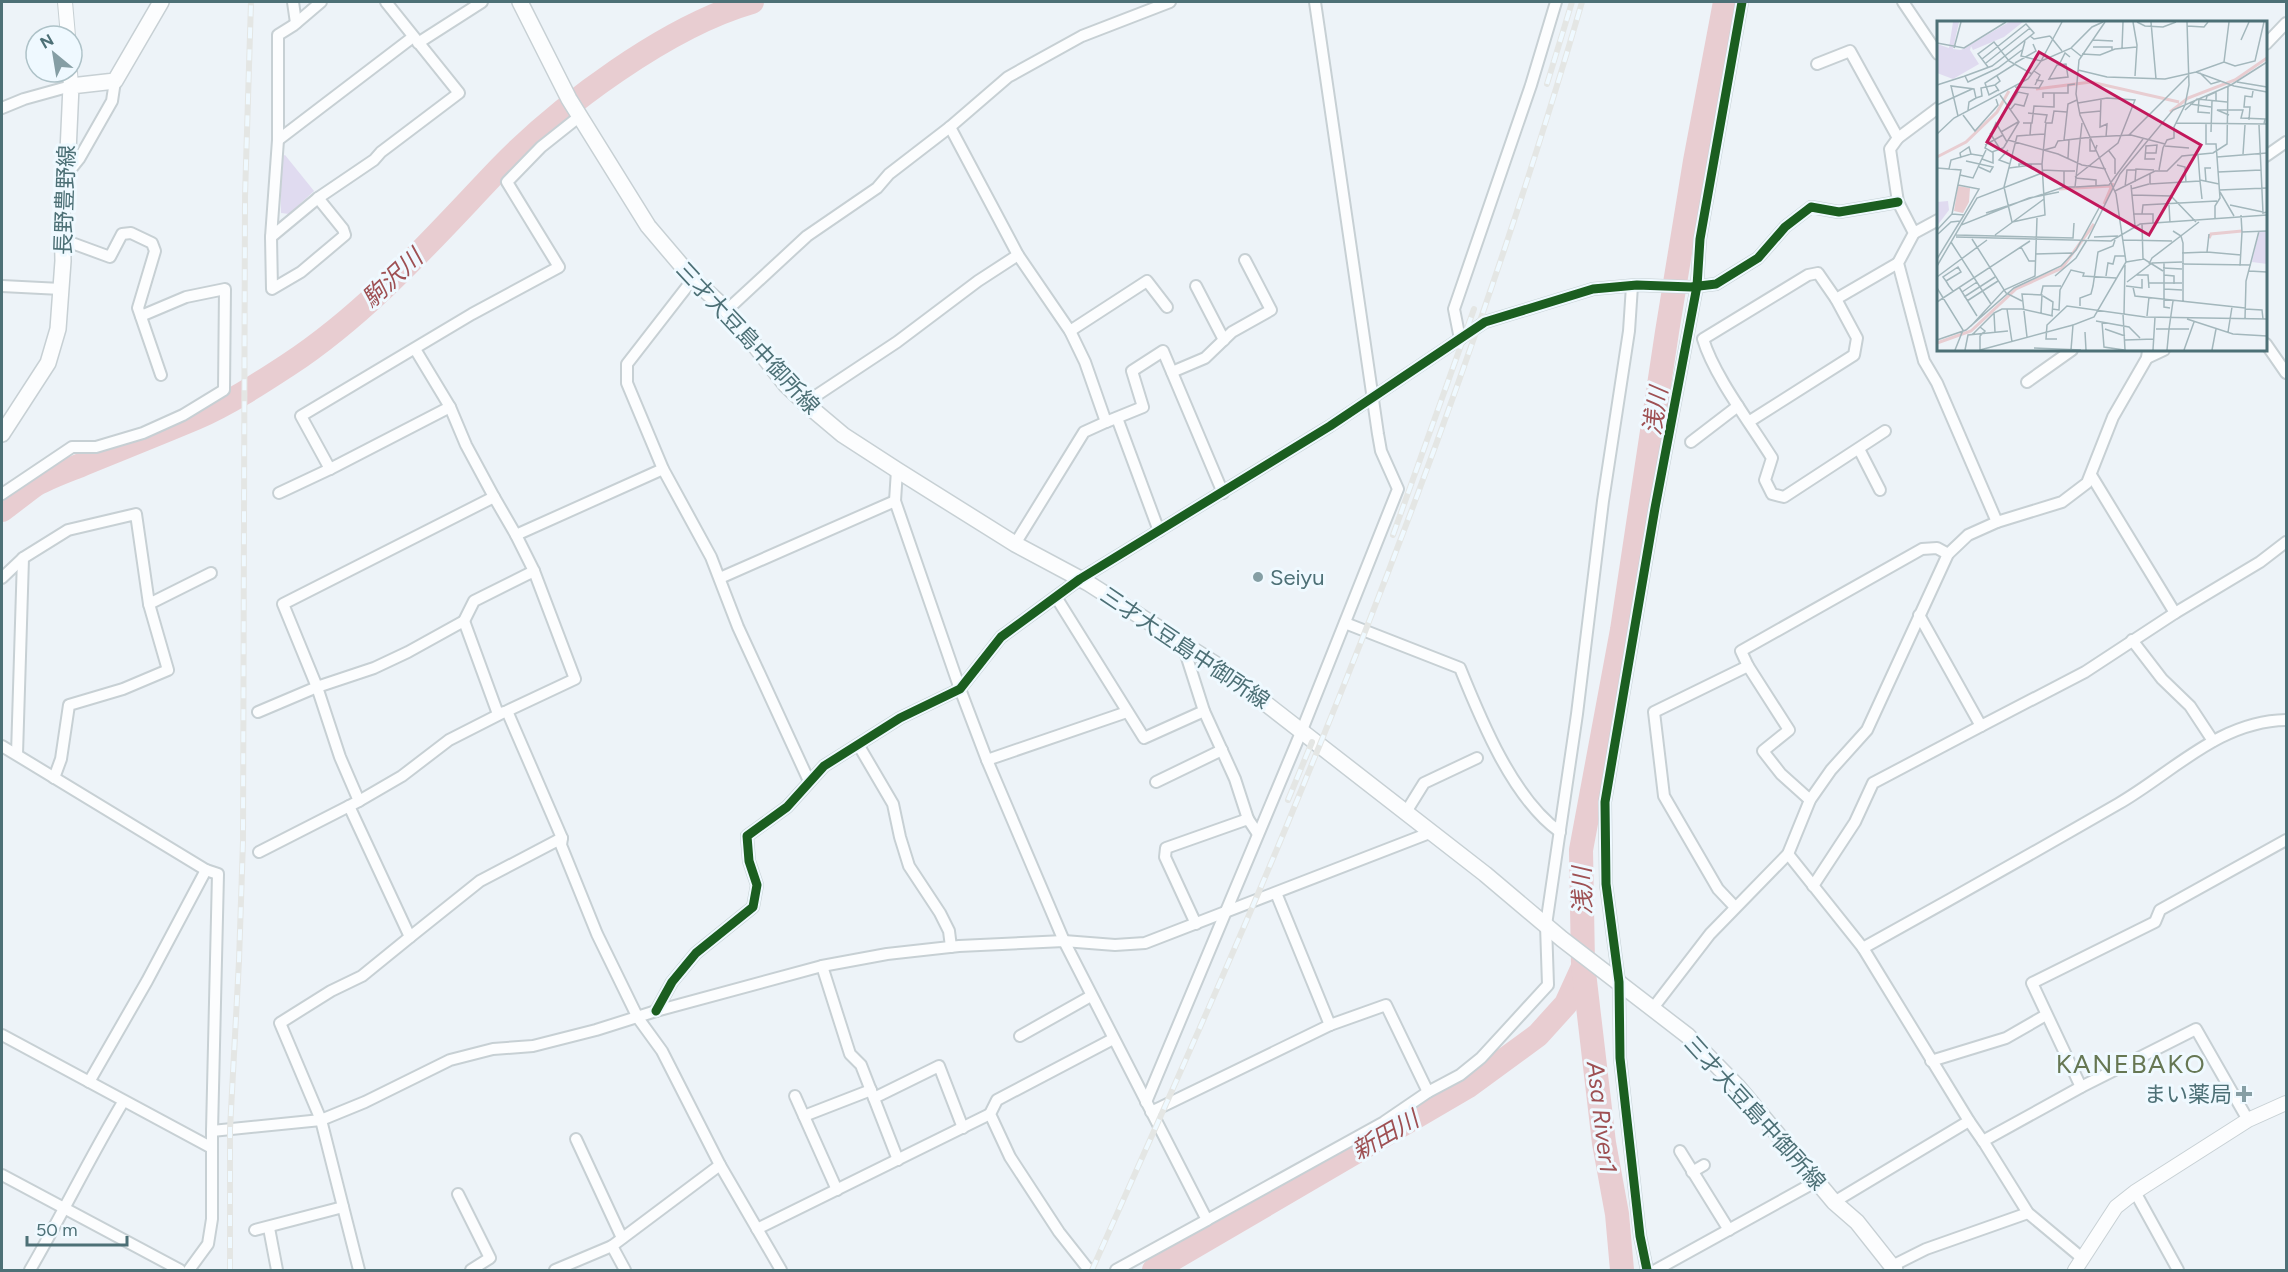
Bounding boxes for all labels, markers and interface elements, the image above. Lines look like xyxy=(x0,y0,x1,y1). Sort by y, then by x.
inset map xyxy=(1937,21,2267,351)
north arrow xyxy=(24,24,84,84)
text: N xyxy=(37,30,57,53)
street label: 長野豊野線 xyxy=(50,145,80,255)
water label: 駒沢川 xyxy=(356,241,430,313)
street label: 三才大豆島中御所線 xyxy=(671,256,825,420)
water label: 浅川 xyxy=(1637,382,1674,437)
place label: Seiyu xyxy=(1270,564,1324,591)
marker: Seiyu xyxy=(1251,570,1265,584)
street label: 三才大豆島中御所線 xyxy=(1095,581,1275,715)
water label: 浅川 xyxy=(1567,864,1597,915)
street label: 三才大豆島中御所線 xyxy=(1679,1030,1831,1196)
district label: KANEBAKO xyxy=(2056,1048,2206,1080)
water label: Asa River1 xyxy=(1581,1059,1623,1174)
place label: まい薬局 xyxy=(2144,1081,2232,1108)
marker: まい薬局 xyxy=(2237,1087,2251,1101)
water label: 新田川 xyxy=(1347,1103,1426,1166)
scale bar xyxy=(27,1209,128,1247)
text: 50 m xyxy=(36,1219,78,1241)

